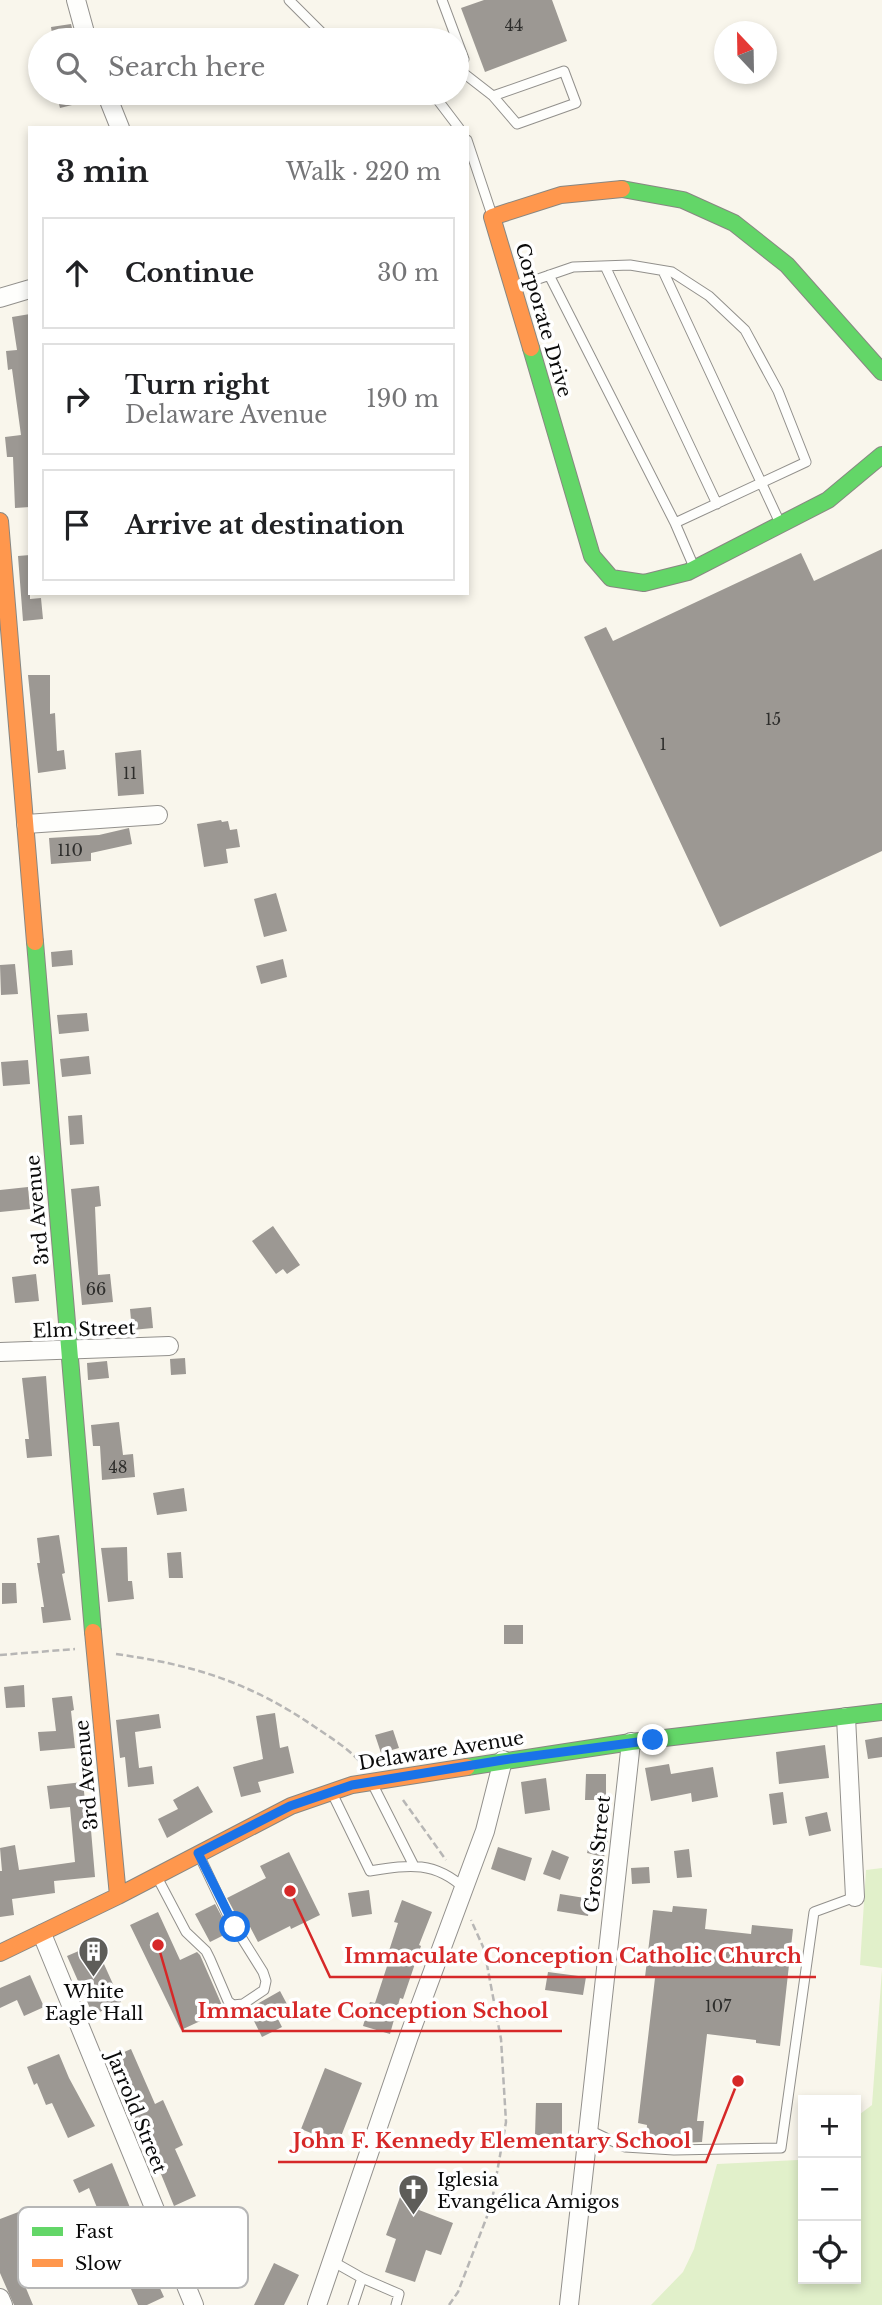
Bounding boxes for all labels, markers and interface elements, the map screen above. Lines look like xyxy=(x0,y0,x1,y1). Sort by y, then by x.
house number: 44 xyxy=(505,15,523,35)
north arrow xyxy=(714,21,777,84)
search box xyxy=(28,28,469,105)
icon: search xyxy=(52,48,90,86)
text: Search here xyxy=(108,51,265,83)
text: 3 min xyxy=(56,153,149,190)
text: Walk · 220 m xyxy=(286,158,441,186)
street label: Corporate Drive xyxy=(510,240,577,400)
icon: ahead xyxy=(58,254,96,292)
text: Continue xyxy=(125,257,254,289)
text: 30 m xyxy=(377,259,439,287)
text: Turn right xyxy=(125,369,270,401)
icon: right xyxy=(58,380,96,418)
text: 190 m xyxy=(366,385,439,413)
text: Delaware Avenue xyxy=(125,401,328,429)
icon: arrive xyxy=(58,506,96,544)
text: Arrive at destination xyxy=(125,509,405,541)
house number: 15 xyxy=(765,709,781,729)
house number: 1 xyxy=(659,734,667,754)
house number: 11 xyxy=(123,763,137,783)
house number: 110 xyxy=(57,840,83,860)
street label: 3rd Avenue xyxy=(21,1154,54,1266)
house number: 66 xyxy=(86,1279,106,1299)
street label: Elm Street xyxy=(32,1316,137,1343)
house number: 48 xyxy=(108,1457,128,1477)
street label: 3rd Avenue xyxy=(70,1719,103,1831)
route end xyxy=(637,1724,668,1755)
street label: Delaware Avenue xyxy=(357,1726,526,1775)
street label: Gross Street xyxy=(580,1794,615,1914)
route start xyxy=(219,1911,250,1942)
building icon: White Eagle Hall xyxy=(77,1935,111,1979)
callout: Immaculate Conception Catholic Church xyxy=(330,1935,816,1977)
text: Immaculate Conception Catholic Church xyxy=(344,1943,802,1969)
place label: White Eagle Hall xyxy=(45,1980,143,2025)
callout: Immaculate Conception School xyxy=(183,1989,562,2031)
house number: 107 xyxy=(705,1996,732,2016)
text: Immaculate Conception School xyxy=(197,1998,549,2024)
street label: Jarrold Street xyxy=(101,2045,172,2177)
map controls xyxy=(798,2095,861,2284)
button: + xyxy=(798,2095,861,2158)
callout: John F. Kennedy Elementary School xyxy=(278,2120,706,2162)
text: John F. Kennedy Elementary School xyxy=(289,2128,692,2154)
button: − xyxy=(798,2158,861,2221)
place label: Iglesia Evangélica Amigos xyxy=(437,2168,619,2213)
church icon: Iglesia Evangélica Amigos xyxy=(397,2173,431,2217)
legend xyxy=(18,2207,248,2288)
text: Fast xyxy=(75,2220,114,2243)
button: locate xyxy=(798,2221,861,2284)
text: Slow xyxy=(75,2252,122,2275)

